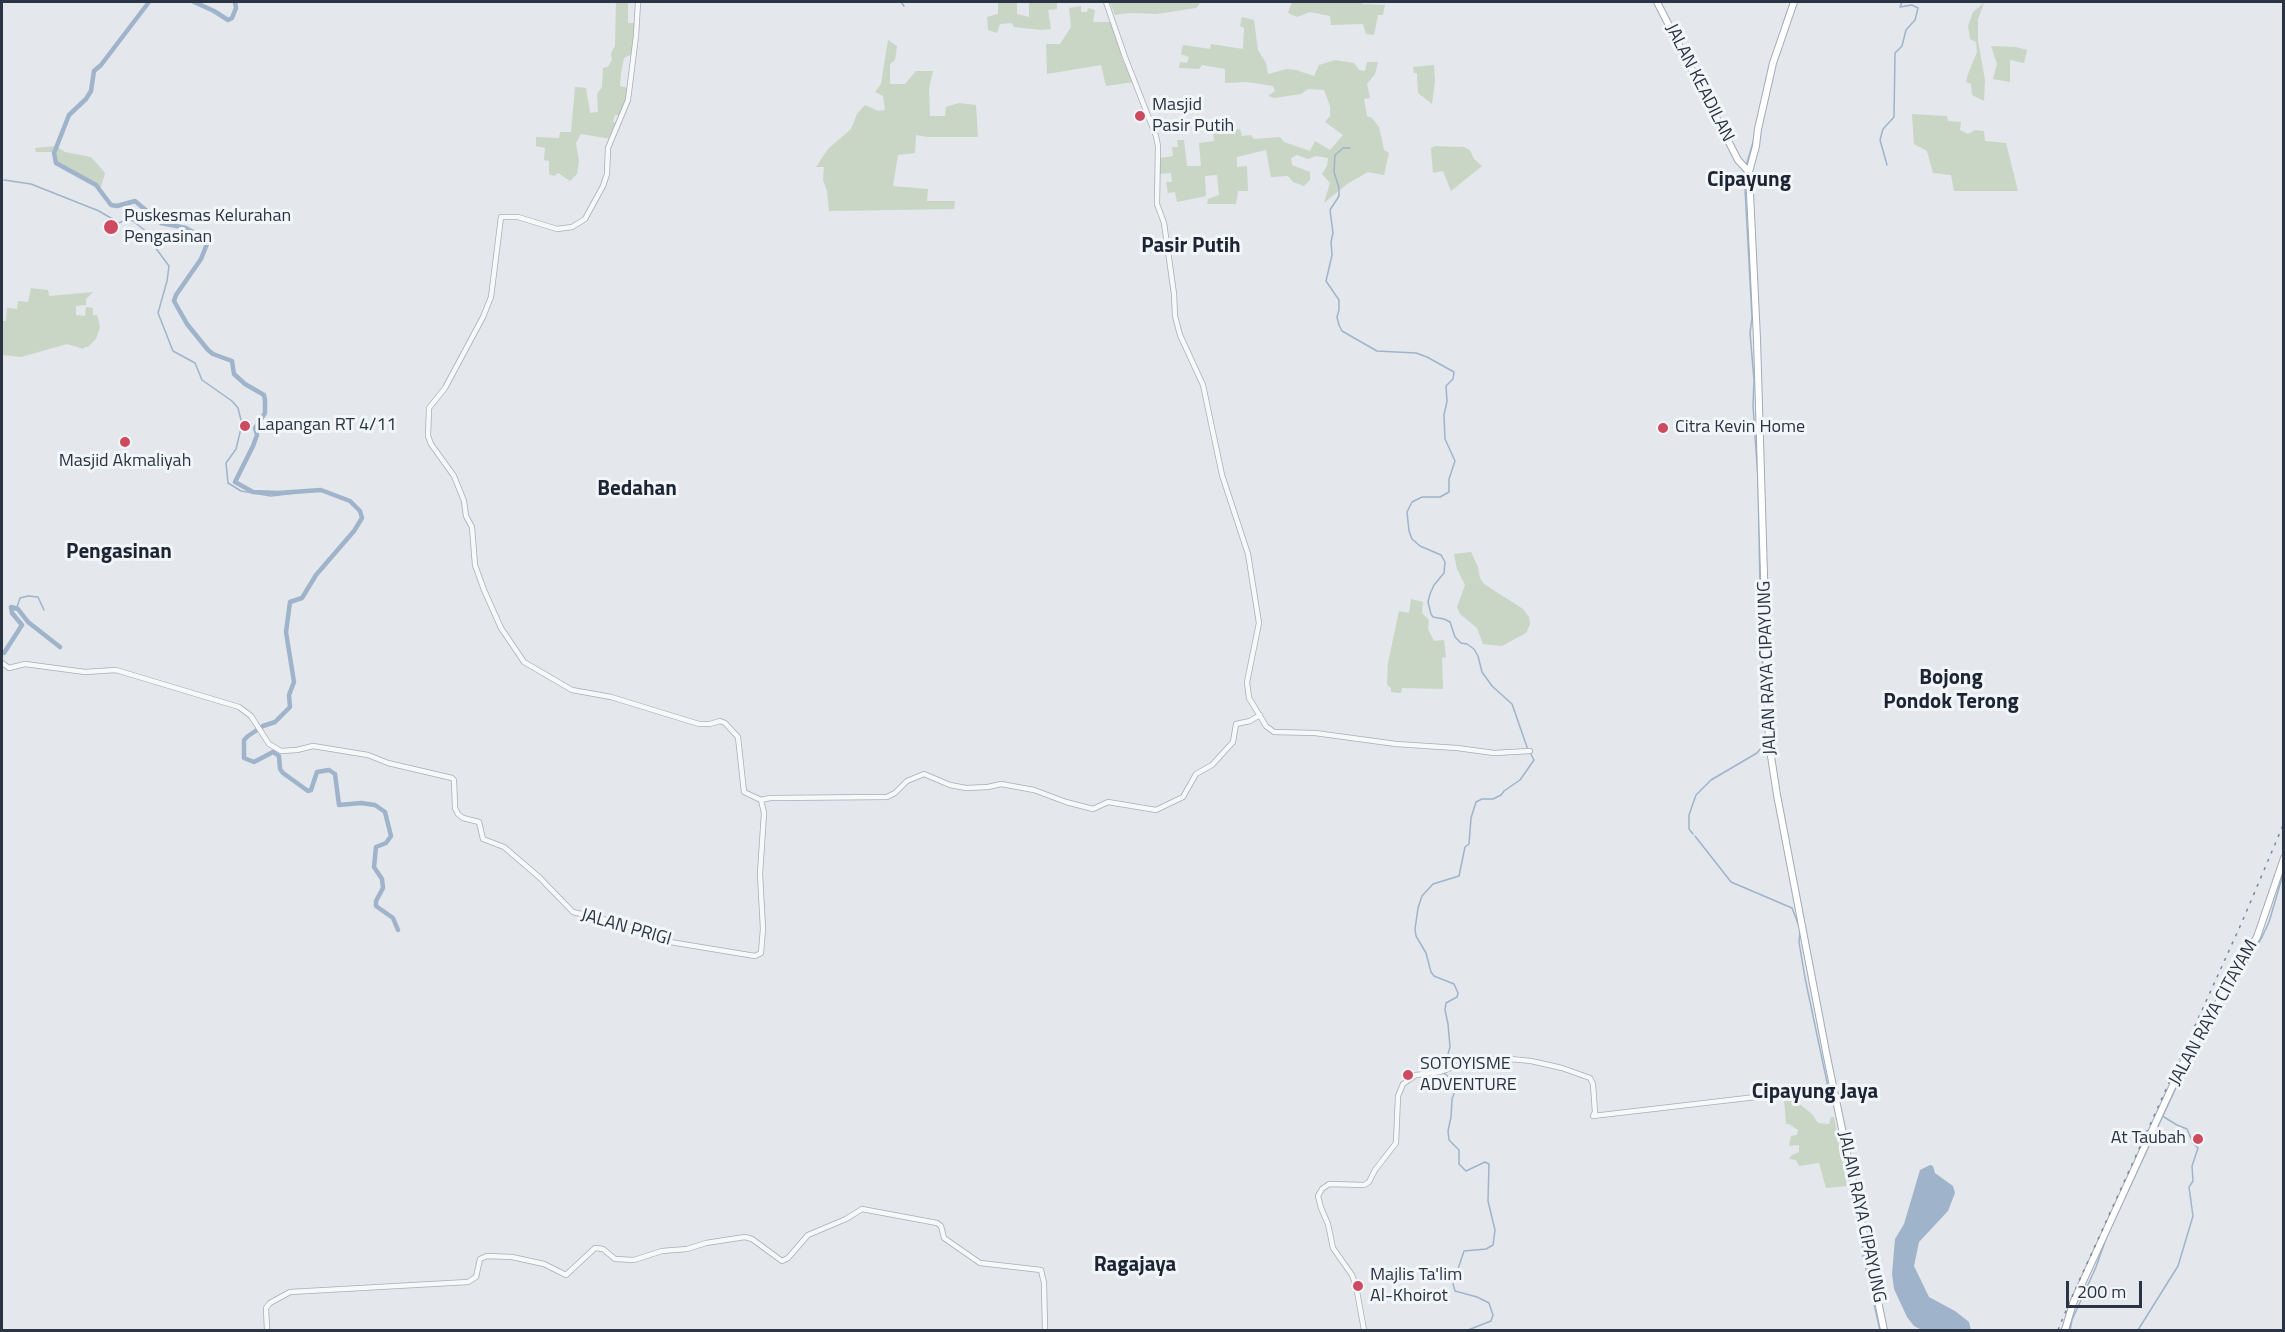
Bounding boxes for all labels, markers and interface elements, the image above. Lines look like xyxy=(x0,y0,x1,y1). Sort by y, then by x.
street label: JALAN KEADILAN xyxy=(1660,20,1738,146)
place label: Masjid Pasir Putih xyxy=(1152,95,1234,138)
marker: Masjid Pasir Putih xyxy=(1133,109,1147,123)
district label: Cipayung xyxy=(1707,168,1791,194)
place label: Puskesmas Kelurahan Pengasinan xyxy=(124,206,291,248)
marker: Puskesmas Kelurahan Pengasinan xyxy=(102,218,120,236)
district label: Pasir Putih xyxy=(1141,234,1241,260)
place label: Lapangan RT 4/11 xyxy=(257,415,397,437)
place label: Citra Kevin Home xyxy=(1675,417,1805,439)
marker: Lapangan RT 4/11 xyxy=(238,419,252,433)
marker: Citra Kevin Home xyxy=(1656,421,1670,435)
marker: Masjid Akmaliyah xyxy=(118,435,132,449)
place label: Masjid Akmaliyah xyxy=(59,451,191,473)
district label: Bedahan xyxy=(597,477,677,503)
district label: Pengasinan xyxy=(66,540,172,566)
street label: JALAN RAYA CIPAYUNG xyxy=(1754,580,1782,756)
district label: Bojong Pondok Terong xyxy=(1883,666,2019,716)
street label: JALAN PRIGI xyxy=(578,905,674,951)
street label: JALAN RAYA CITAYAM xyxy=(2165,936,2263,1090)
place label: SOTOYISME ADVENTURE xyxy=(1420,1054,1517,1096)
marker: SOTOYISME ADVENTURE xyxy=(1401,1068,1415,1082)
district label: Cipayung Jaya xyxy=(1752,1080,1878,1106)
place label: At Taubah xyxy=(2111,1128,2186,1150)
street label: JALAN RAYA CIPAYUNG xyxy=(1832,1129,1890,1305)
marker: At Taubah xyxy=(2191,1132,2205,1146)
district label: Ragajaya xyxy=(1094,1253,1176,1279)
place label: Majlis Ta'lim Al-Khoirot xyxy=(1370,1265,1462,1308)
scale bar xyxy=(2069,1269,2146,1307)
text: 200 m xyxy=(2077,1278,2126,1305)
marker: Majlis Ta'lim Al-Khoirot xyxy=(1351,1279,1365,1293)

